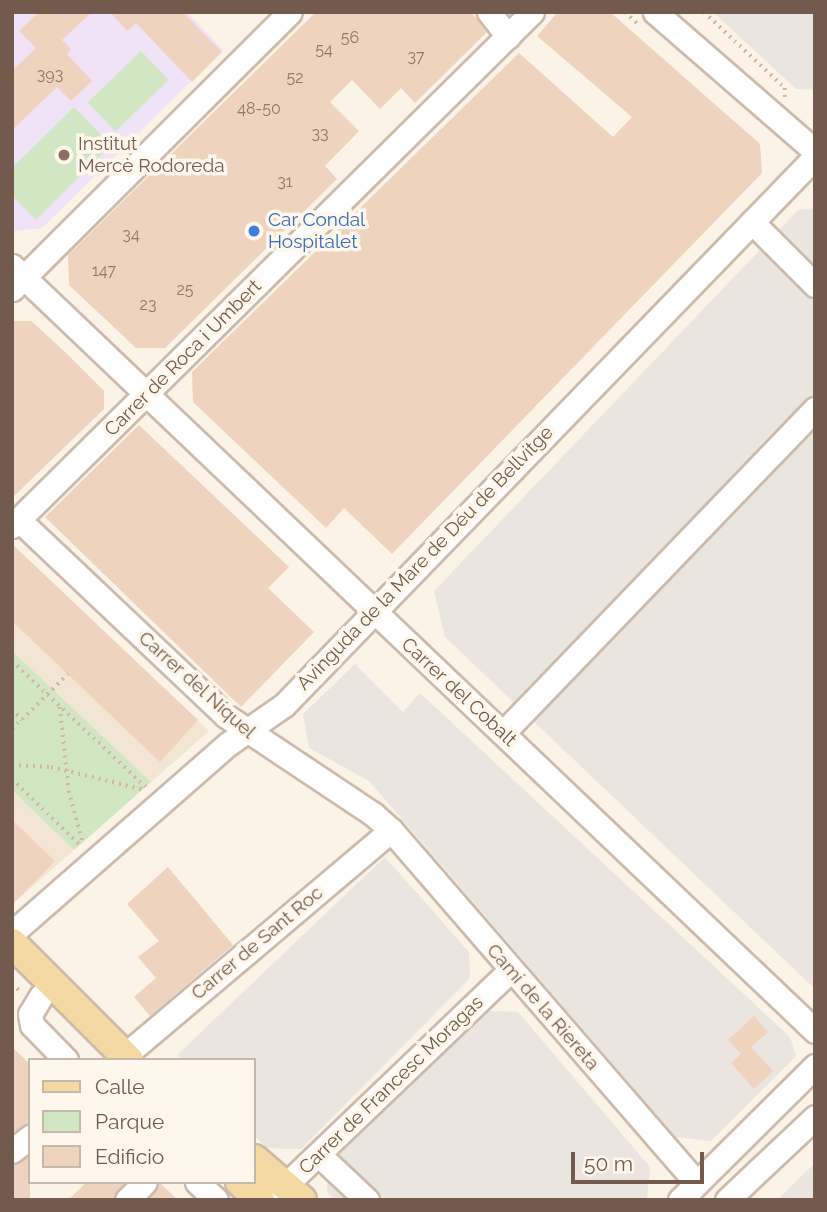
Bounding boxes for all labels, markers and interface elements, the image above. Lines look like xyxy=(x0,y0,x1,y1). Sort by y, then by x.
house number: 56 xyxy=(341,28,359,48)
house number: 54 xyxy=(315,40,333,60)
house number: 37 xyxy=(407,47,425,67)
house number: 393 xyxy=(37,65,63,85)
house number: 52 xyxy=(286,68,304,88)
house number: 48-50 xyxy=(237,99,281,119)
house number: 33 xyxy=(311,124,329,144)
place label: Institut Mercè Rodoreda xyxy=(78,133,225,177)
marker: Institut Mercè Rodoreda xyxy=(56,147,72,163)
house number: 31 xyxy=(277,172,293,192)
place label: Car Condal Hospitalet xyxy=(268,209,366,253)
marker: Car Condal Hospitalet xyxy=(246,223,262,239)
house number: 34 xyxy=(122,225,140,245)
house number: 147 xyxy=(92,261,116,281)
street label: Carrer de Roca i Umbert xyxy=(100,275,266,441)
house number: 25 xyxy=(176,280,194,300)
house number: 23 xyxy=(140,295,156,315)
street label: Avinguda de la Mare de Déu de Bellvitge xyxy=(292,421,558,695)
street label: Carrer del Níquel xyxy=(134,626,260,744)
street label: Carrer del Cobalt xyxy=(396,633,522,751)
street label: Carrer de Sant Roc xyxy=(187,881,327,1005)
street label: Camí de la Riereta xyxy=(482,939,604,1075)
street label: Carrer de Francesc Moragas xyxy=(294,991,488,1179)
legend xyxy=(28,1058,256,1184)
text: Calle xyxy=(95,1074,145,1099)
text: Parque xyxy=(95,1109,164,1134)
scale bar xyxy=(575,1138,708,1182)
text: Edificio xyxy=(95,1144,164,1169)
text: 50 m xyxy=(584,1151,633,1176)

